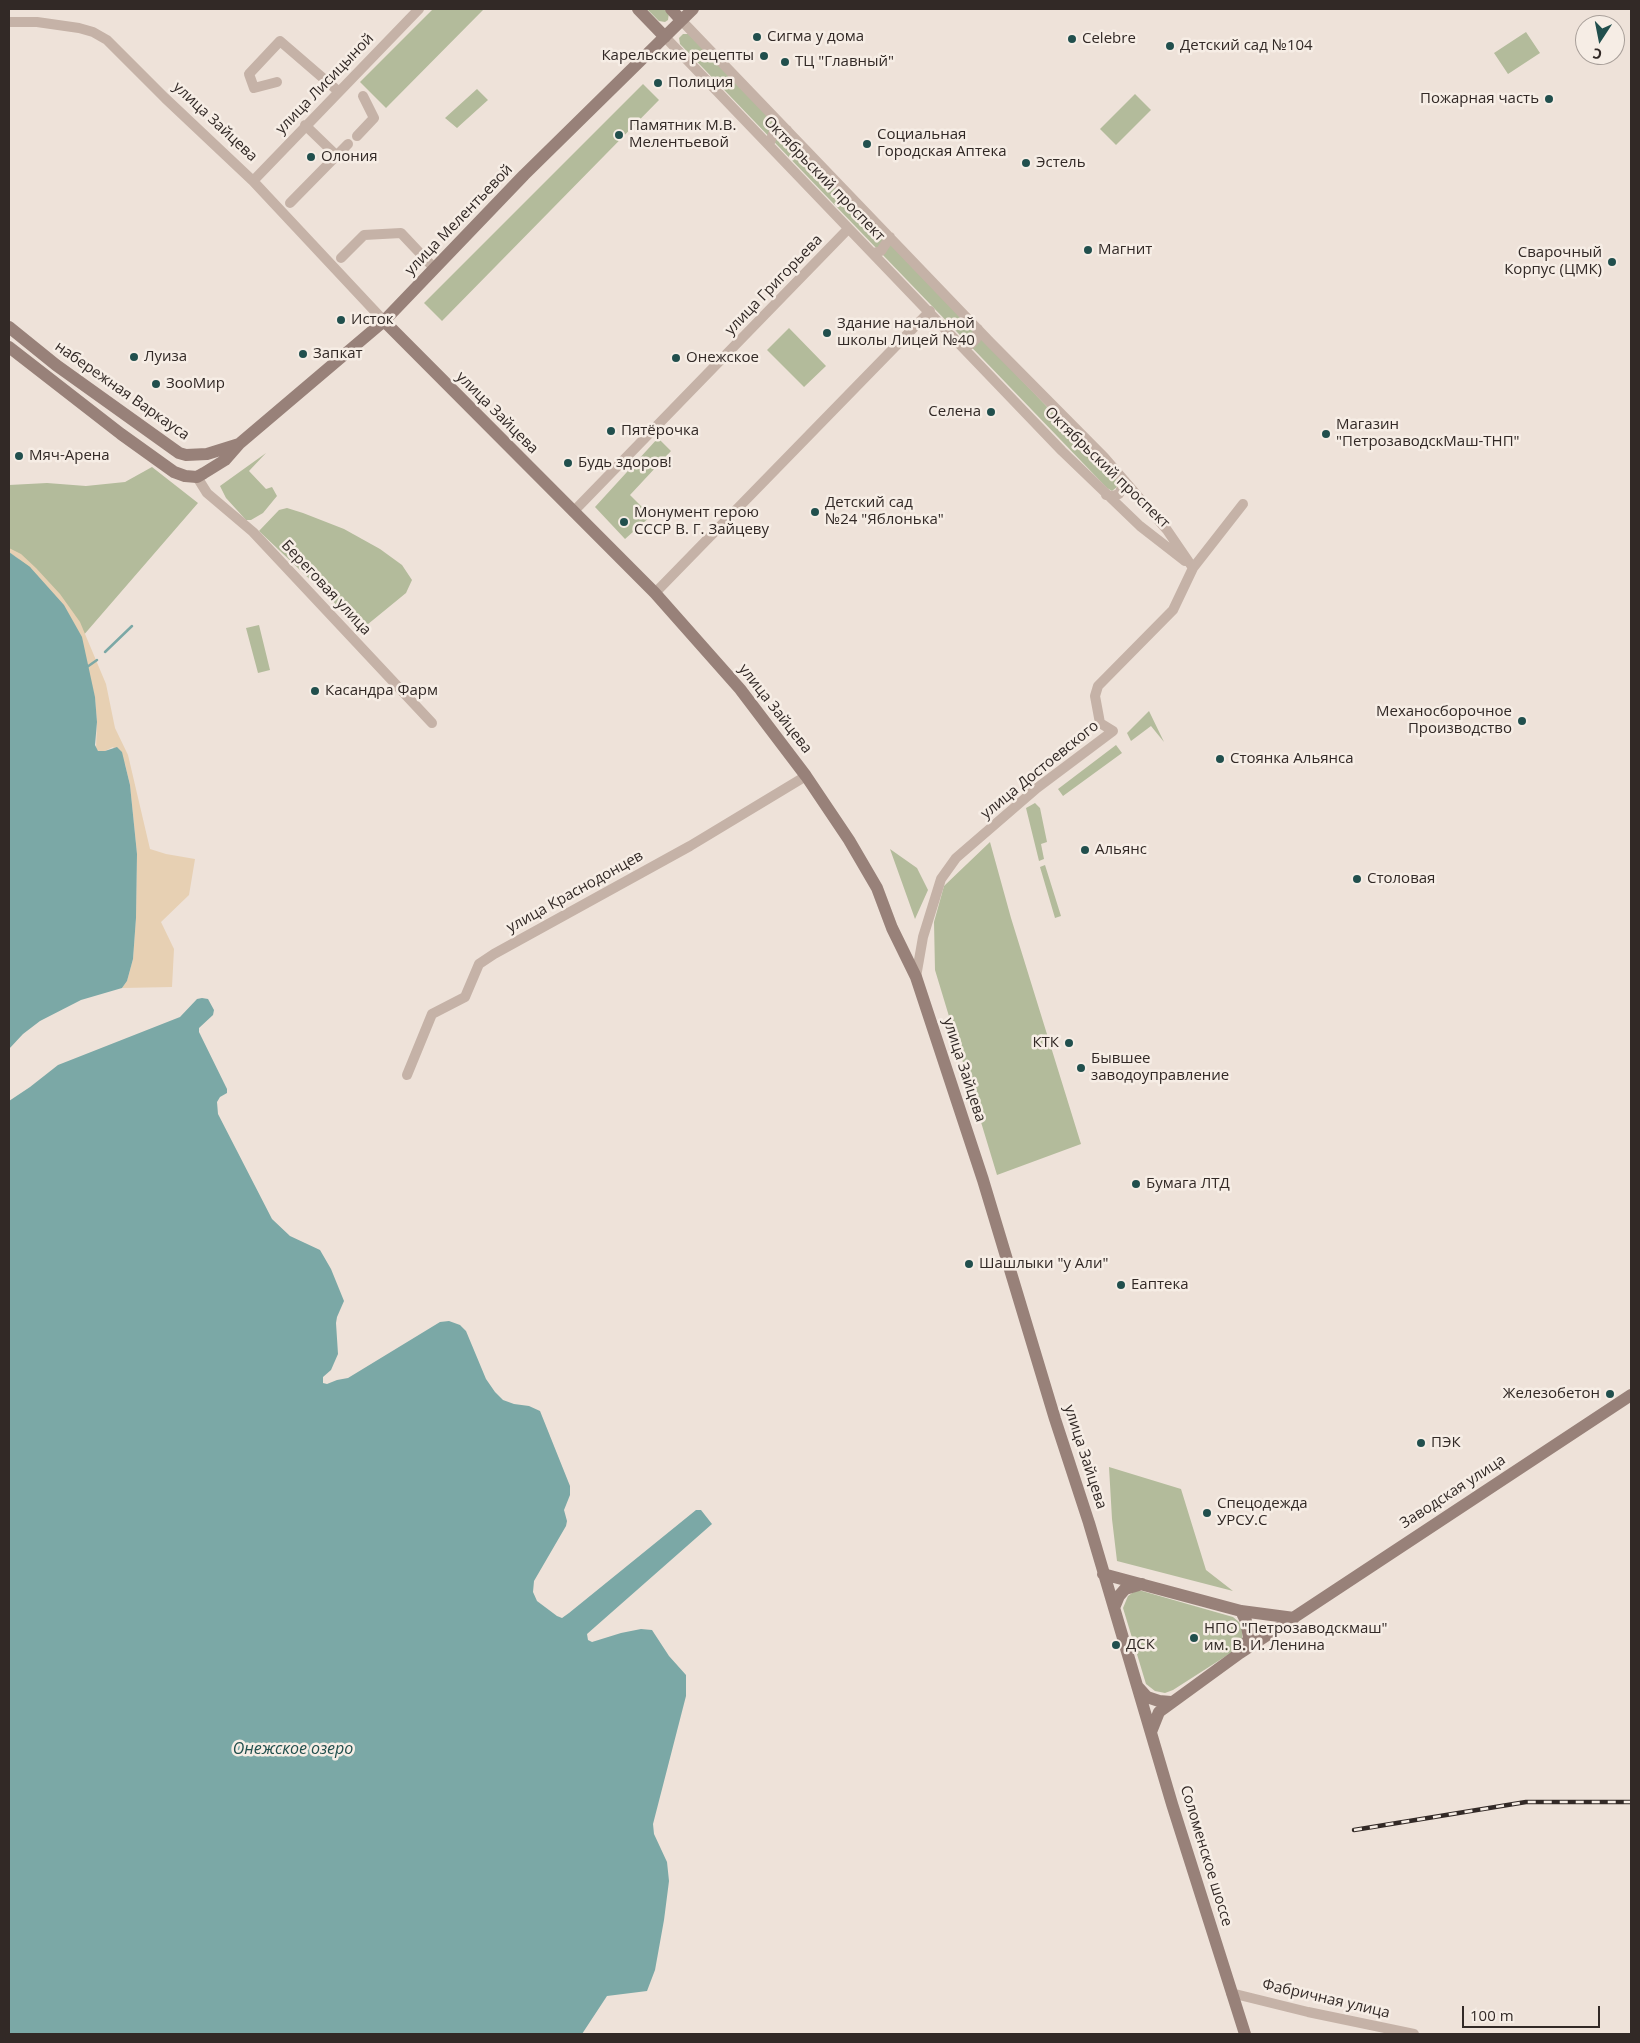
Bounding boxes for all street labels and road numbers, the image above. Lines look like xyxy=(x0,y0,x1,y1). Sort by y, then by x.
street label: улица Лисицыной xyxy=(272,30,378,138)
street label: улица Зайцева xyxy=(169,78,261,166)
street label: Октябрьский проспект xyxy=(760,113,888,245)
street label: улица Мелентьевой xyxy=(401,161,517,279)
street label: улица Григорьева xyxy=(721,231,827,339)
street label: набережная Варкауса xyxy=(51,338,193,444)
street label: улица Зайцева xyxy=(452,368,542,458)
street label: Октябрьский проспект xyxy=(1041,404,1173,532)
street label: Береговая улица xyxy=(277,537,375,639)
street label: улица Зайцева xyxy=(734,661,816,757)
street label: улица Достоевского xyxy=(977,717,1103,823)
street label: улица Краснодонцев xyxy=(504,847,646,937)
street label: улица Зайцева xyxy=(939,1016,989,1124)
street label: улица Зайцева xyxy=(1060,1403,1110,1511)
street label: Заводская улица xyxy=(1397,1451,1509,1533)
street label: Соломенское шоссе xyxy=(1176,1783,1236,1929)
street label: Фабричная улица xyxy=(1260,1976,1392,2022)

